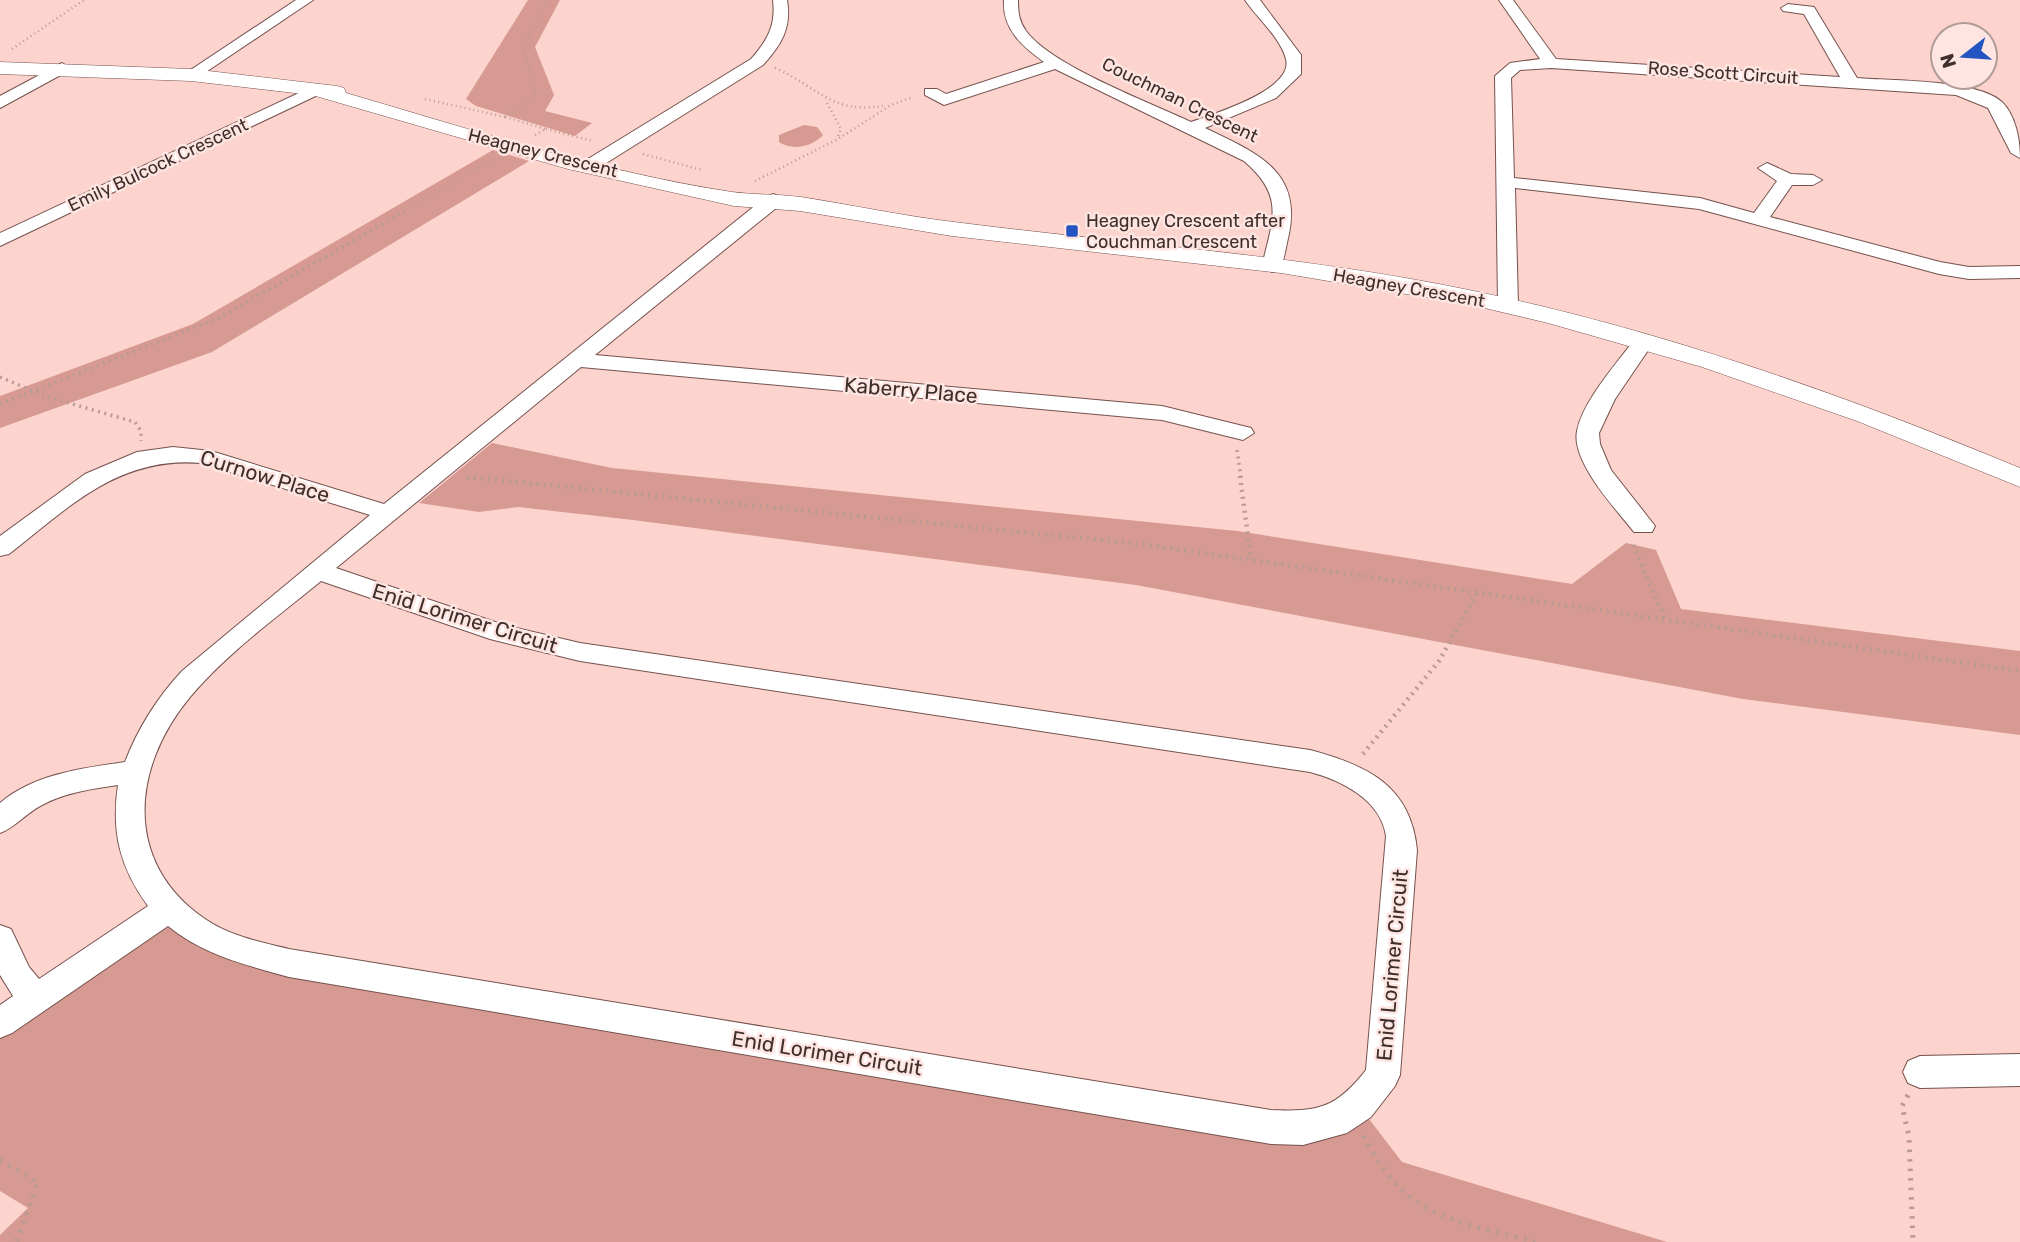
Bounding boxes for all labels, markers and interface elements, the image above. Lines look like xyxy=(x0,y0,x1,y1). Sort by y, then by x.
north arrow xyxy=(1929,21,1999,91)
text: N xyxy=(1935,51,1961,71)
street label: Couchman Crescent xyxy=(1098,53,1262,147)
street label: Rose Scott Circuit xyxy=(1647,57,1799,89)
street label: Emily Bulcock Crescent xyxy=(64,114,252,216)
street label: Heagney Crescent xyxy=(466,124,620,182)
place label: Heagney Crescent after Couchman Crescent xyxy=(1086,210,1285,253)
marker: Heagney Crescent after Couchman Crescent xyxy=(1064,223,1080,239)
street label: Heagney Crescent xyxy=(1331,264,1487,312)
street label: Kaberry Place xyxy=(843,372,979,408)
street label: Curnow Place xyxy=(197,444,333,508)
street label: Enid Lorimer Circuit xyxy=(369,578,561,658)
street label: Enid Lorimer Circuit xyxy=(1371,868,1413,1062)
street label: Enid Lorimer Circuit xyxy=(730,1026,924,1080)

